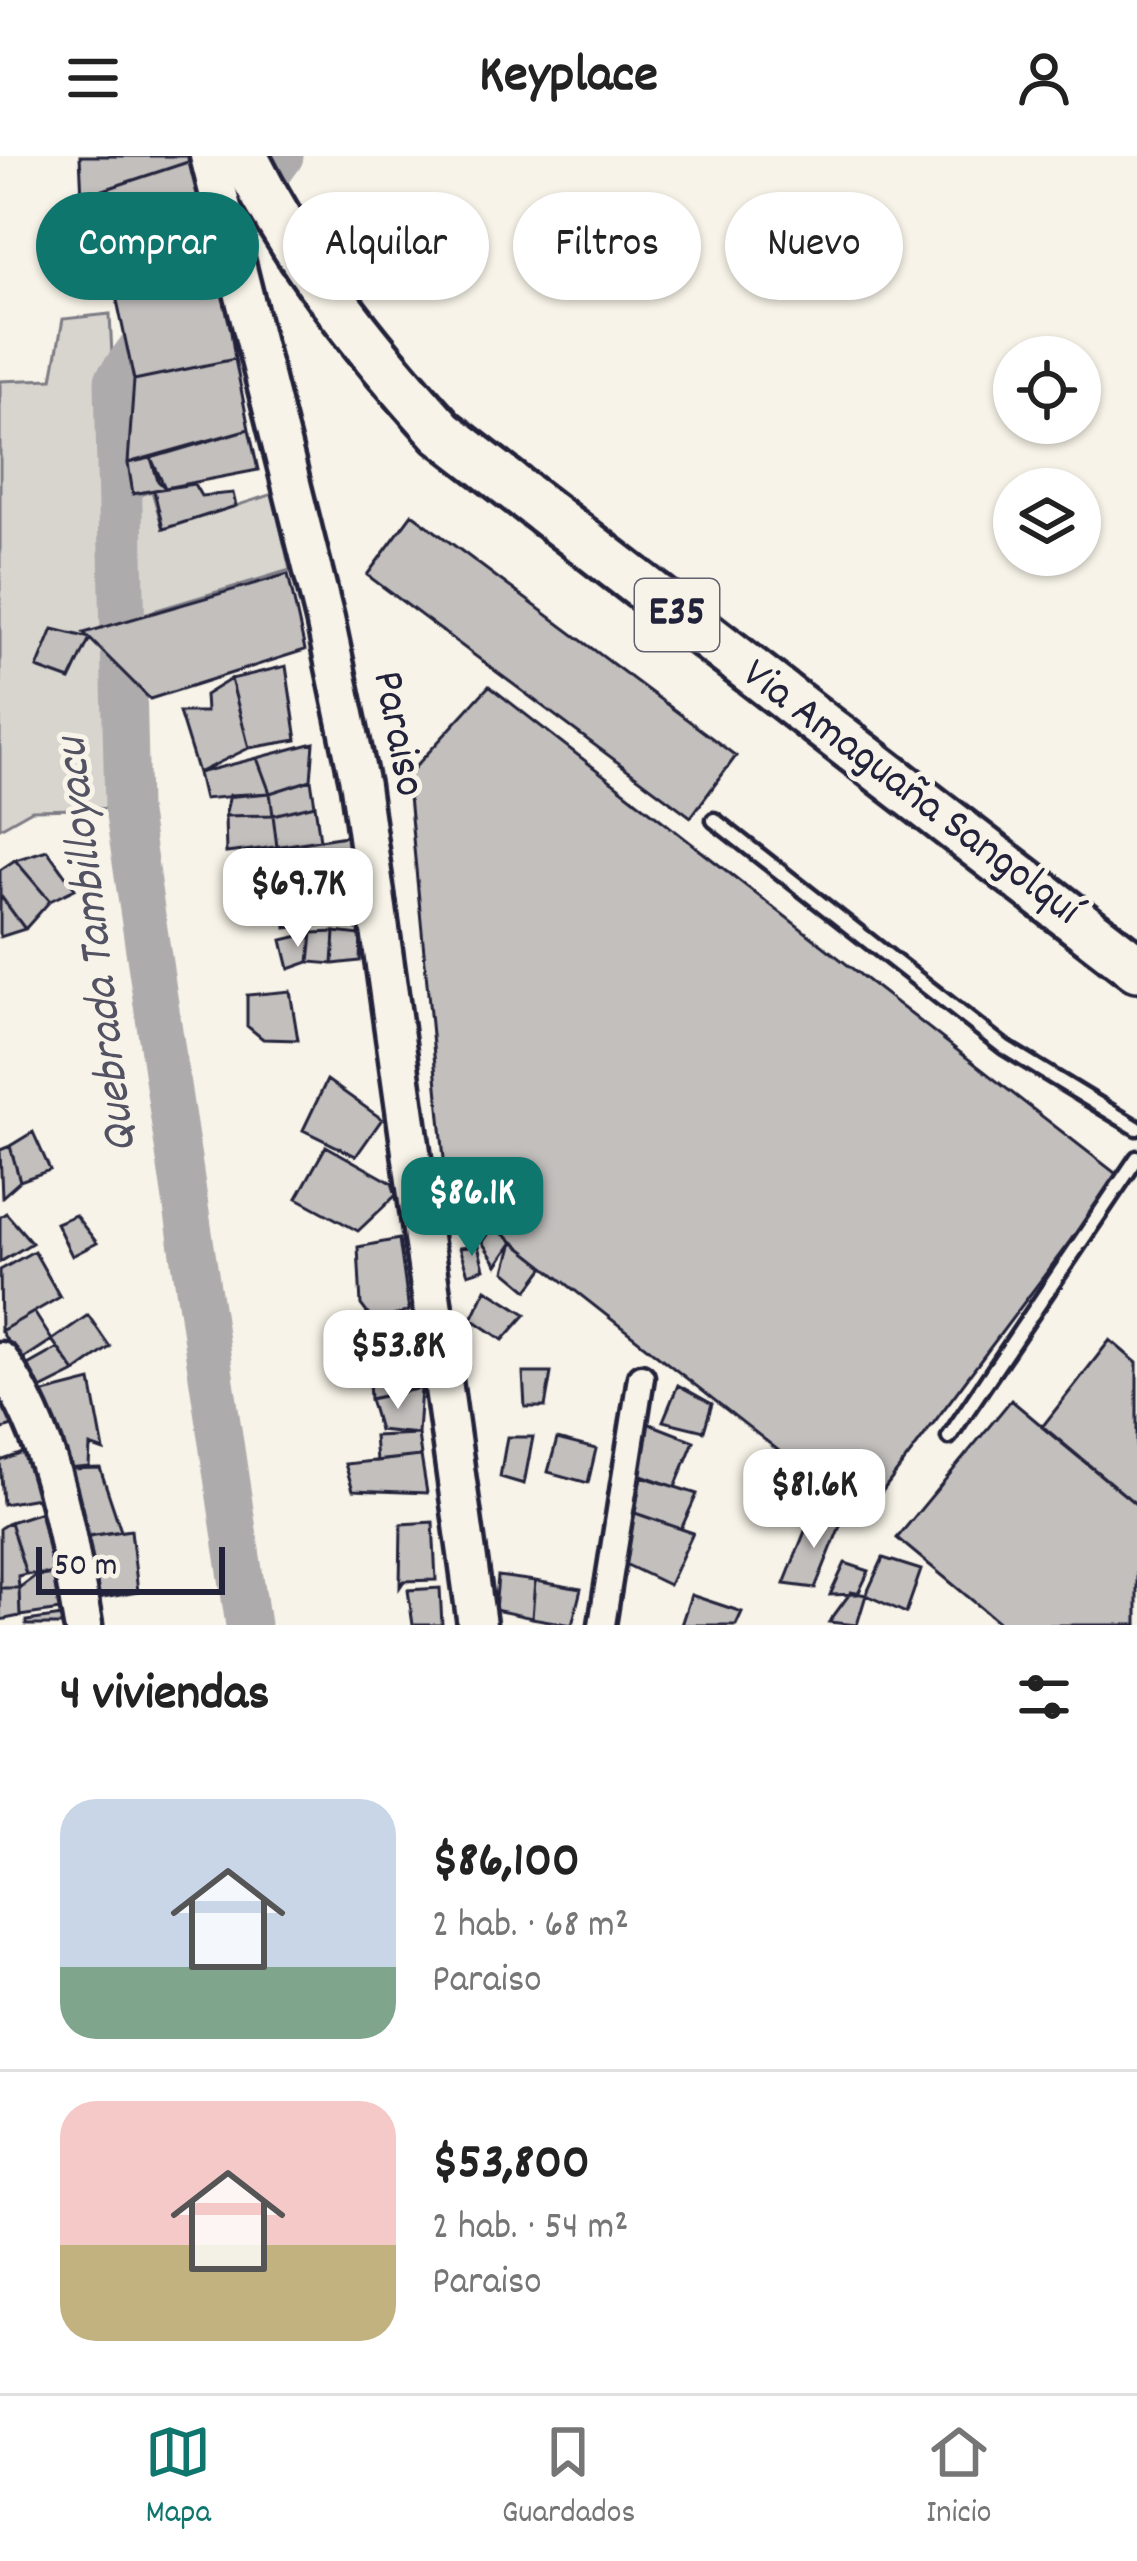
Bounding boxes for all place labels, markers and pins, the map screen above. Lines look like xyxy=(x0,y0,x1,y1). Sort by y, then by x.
pin: $69.7K xyxy=(200,848,396,950)
pin: $86.1K xyxy=(374,1157,570,1259)
pin: $53.8K xyxy=(300,1310,496,1412)
pin: $81.6K xyxy=(716,1449,912,1551)

